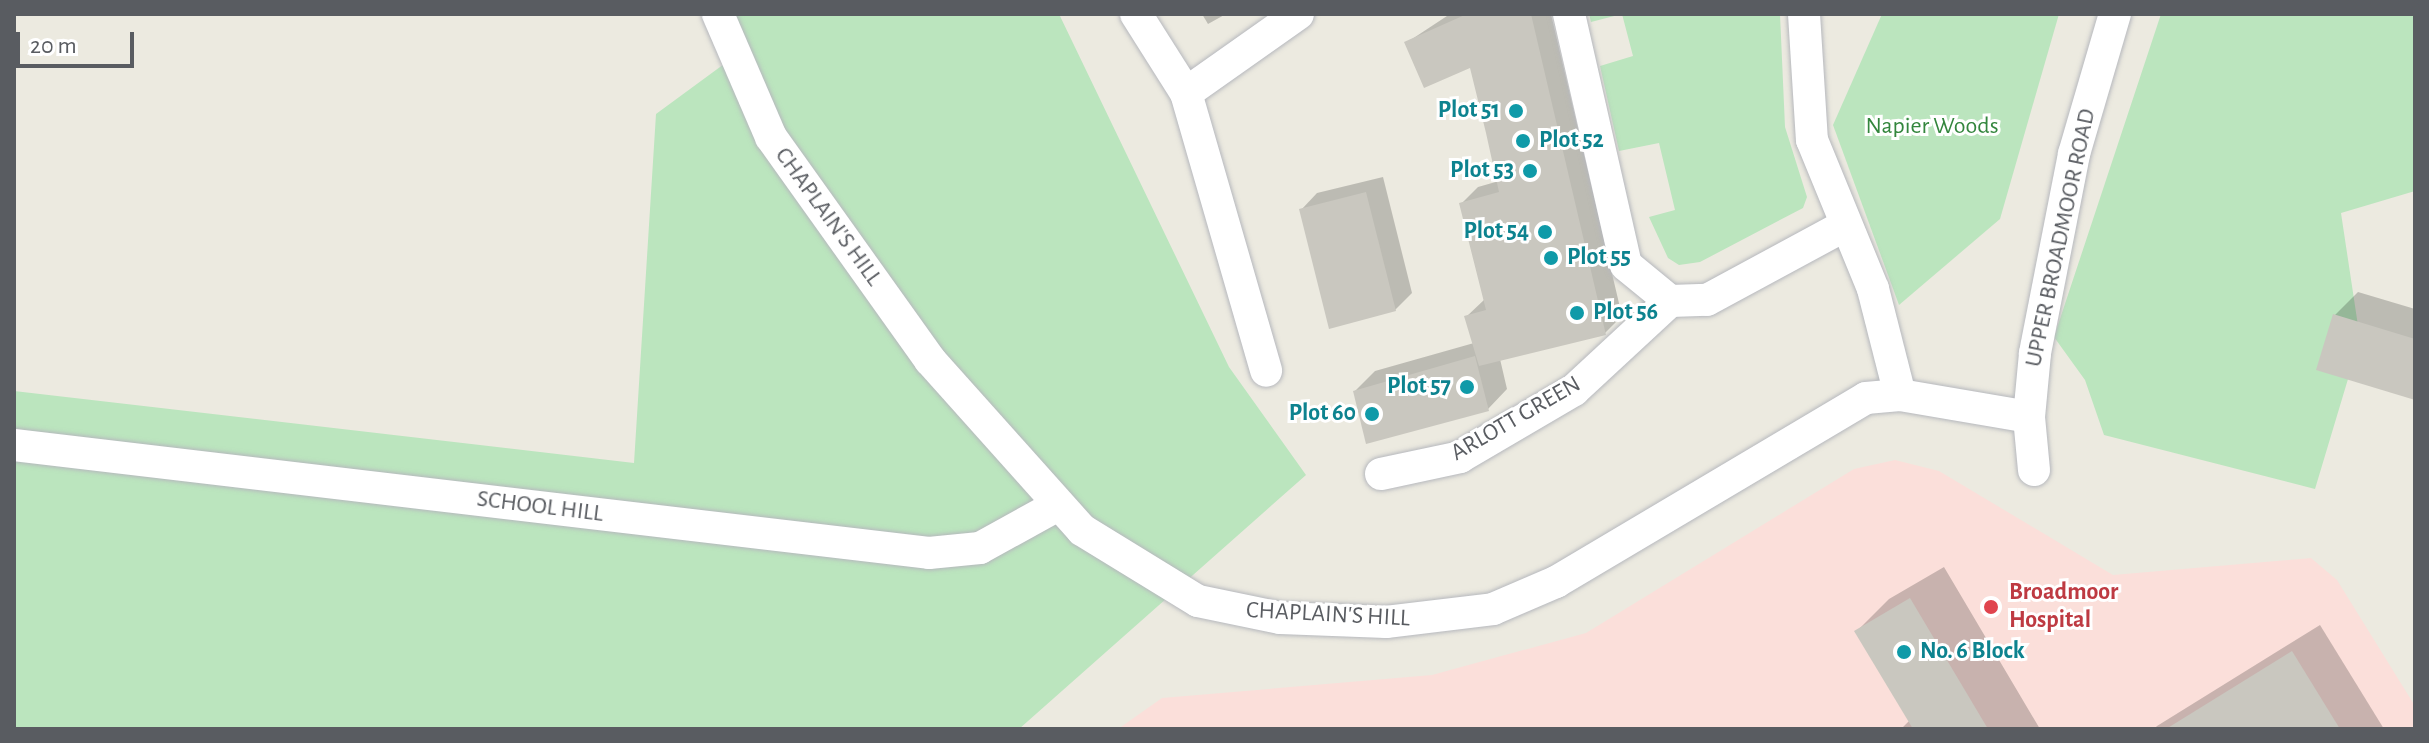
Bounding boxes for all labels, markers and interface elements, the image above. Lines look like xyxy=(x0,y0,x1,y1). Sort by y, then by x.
scale bar xyxy=(20,16,138,66)
text: 20 m xyxy=(30,34,77,58)
place label: Plot 51 xyxy=(1438,97,1500,125)
marker: Plot 51 xyxy=(1507,102,1525,120)
street label: UPPER BROADMOOR ROAD xyxy=(2020,106,2102,370)
park label: Napier Woods xyxy=(1865,113,1999,141)
place label: Plot 52 xyxy=(1539,127,1604,155)
marker: Plot 52 xyxy=(1514,132,1532,150)
street label: CHAPLAIN'S HILL xyxy=(768,142,888,292)
place label: Plot 53 xyxy=(1450,157,1514,185)
marker: Plot 53 xyxy=(1521,162,1539,180)
place label: Plot 54 xyxy=(1463,218,1529,246)
marker: Plot 54 xyxy=(1536,223,1554,241)
place label: Plot 55 xyxy=(1567,244,1631,272)
marker: Plot 55 xyxy=(1542,249,1560,267)
place label: Plot 56 xyxy=(1593,299,1658,327)
marker: Plot 56 xyxy=(1568,304,1586,322)
street label: ARLOTT GREEN xyxy=(1446,370,1586,468)
place label: Plot 57 xyxy=(1387,373,1451,401)
marker: Plot 57 xyxy=(1458,378,1476,396)
place label: Plot 60 xyxy=(1289,400,1356,428)
marker: Plot 60 xyxy=(1363,405,1381,423)
street label: SCHOOL HILL xyxy=(475,485,605,529)
place label: Broadmoor Hospital xyxy=(2009,579,2118,635)
street label: CHAPLAIN'S HILL xyxy=(1245,596,1411,634)
marker: Broadmoor Hospital xyxy=(1980,596,2002,618)
place label: No. 6 Block xyxy=(1920,638,2025,666)
marker: No. 6 Block xyxy=(1895,643,1913,661)

